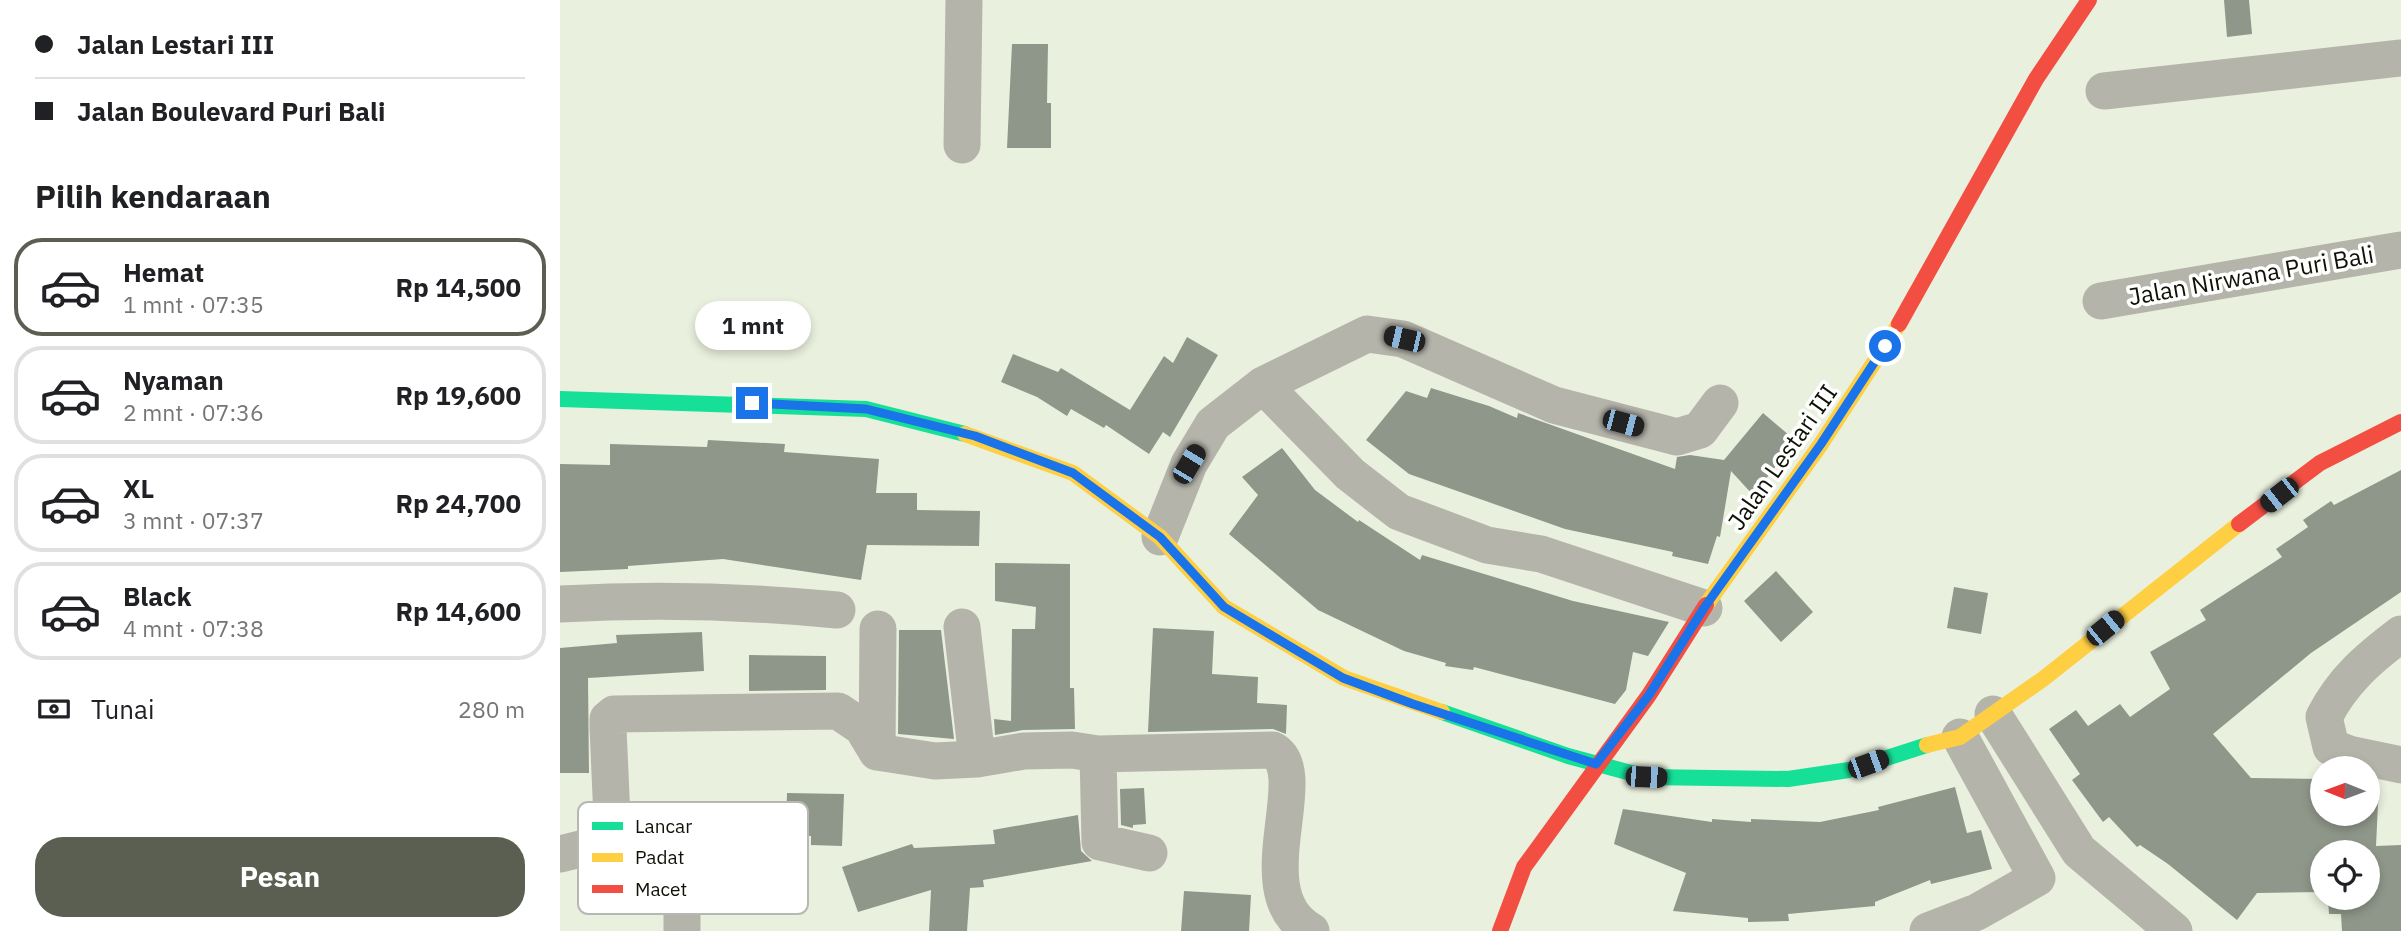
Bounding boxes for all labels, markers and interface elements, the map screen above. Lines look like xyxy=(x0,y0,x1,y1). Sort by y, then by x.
text: Jalan Lestari III xyxy=(77,27,274,61)
text: Jalan Boulevard Puri Bali xyxy=(77,94,385,128)
text: Pilih kendaraan xyxy=(35,175,271,217)
street label: Jalan Nirwana Puri Bali xyxy=(2126,238,2376,312)
text: Hemat xyxy=(123,255,204,289)
icon: car xyxy=(39,256,102,319)
text: Rp 14,500 xyxy=(395,270,521,304)
text: 1 mnt · 07:35 xyxy=(123,289,264,319)
callout: 1 mnt xyxy=(694,302,810,350)
text: 1 mnt xyxy=(722,310,784,340)
car xyxy=(1382,324,1427,354)
route start xyxy=(1869,330,1901,362)
text: Nyaman xyxy=(123,363,224,397)
icon: car xyxy=(39,364,102,427)
text: Rp 19,600 xyxy=(395,378,521,412)
street label: Jalan Lestari III xyxy=(1720,378,1844,536)
route end xyxy=(736,387,768,419)
text: 2 mnt · 07:36 xyxy=(123,397,264,427)
car xyxy=(1600,407,1647,439)
car xyxy=(1170,441,1209,487)
text: XL xyxy=(123,471,154,505)
icon: car xyxy=(39,472,102,535)
car xyxy=(2256,474,2303,516)
text: Rp 24,700 xyxy=(395,486,521,520)
text: 3 mnt · 07:37 xyxy=(123,505,264,535)
text: Black xyxy=(123,579,191,613)
icon: car xyxy=(39,580,102,643)
text: Rp 14,600 xyxy=(395,594,521,628)
car xyxy=(2083,607,2128,649)
text: 4 mnt · 07:38 xyxy=(123,613,264,643)
icon: cash xyxy=(35,690,73,728)
text: Tunai xyxy=(91,692,155,726)
text: 280 m xyxy=(458,694,525,724)
car xyxy=(1845,747,1892,781)
north arrow xyxy=(2310,756,2380,826)
map controls xyxy=(2310,756,2380,910)
car xyxy=(1625,766,1668,788)
legend xyxy=(578,802,808,914)
text: Lancar xyxy=(635,814,692,838)
button: Pesan xyxy=(35,837,525,917)
button: locate xyxy=(2310,840,2380,910)
text: Padat xyxy=(635,845,684,869)
text: Macet xyxy=(635,877,687,901)

